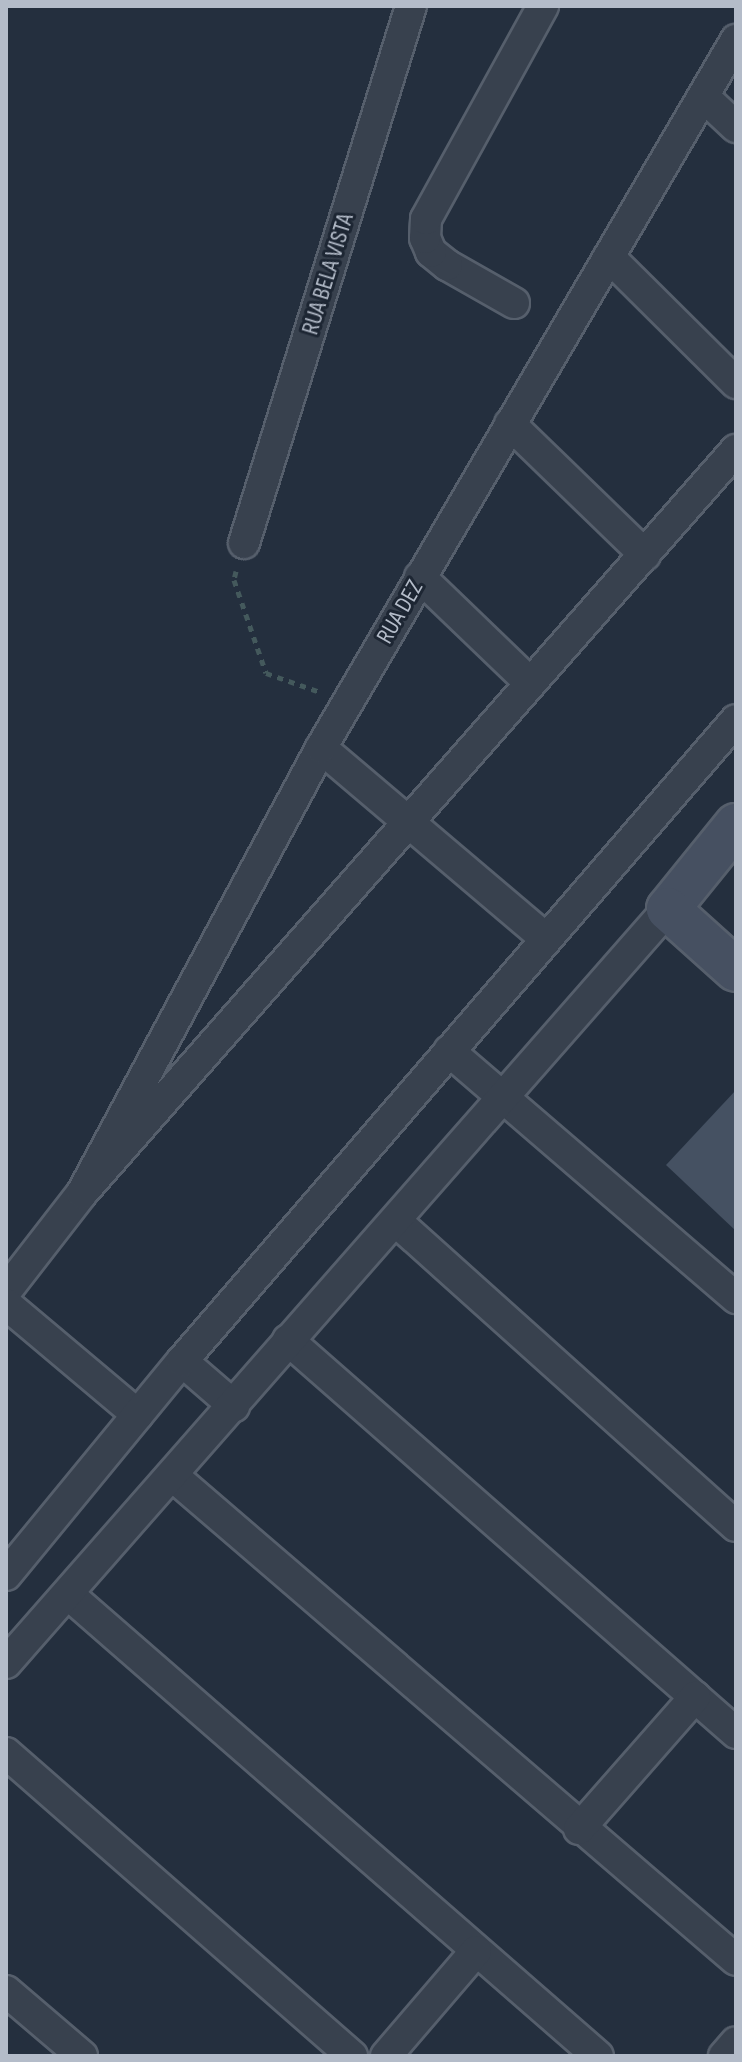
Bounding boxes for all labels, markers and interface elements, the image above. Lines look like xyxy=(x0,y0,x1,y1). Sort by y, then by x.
street label: RUA BELA VISTA xyxy=(296,210,360,338)
street label: RUA DEZ xyxy=(370,575,430,649)

